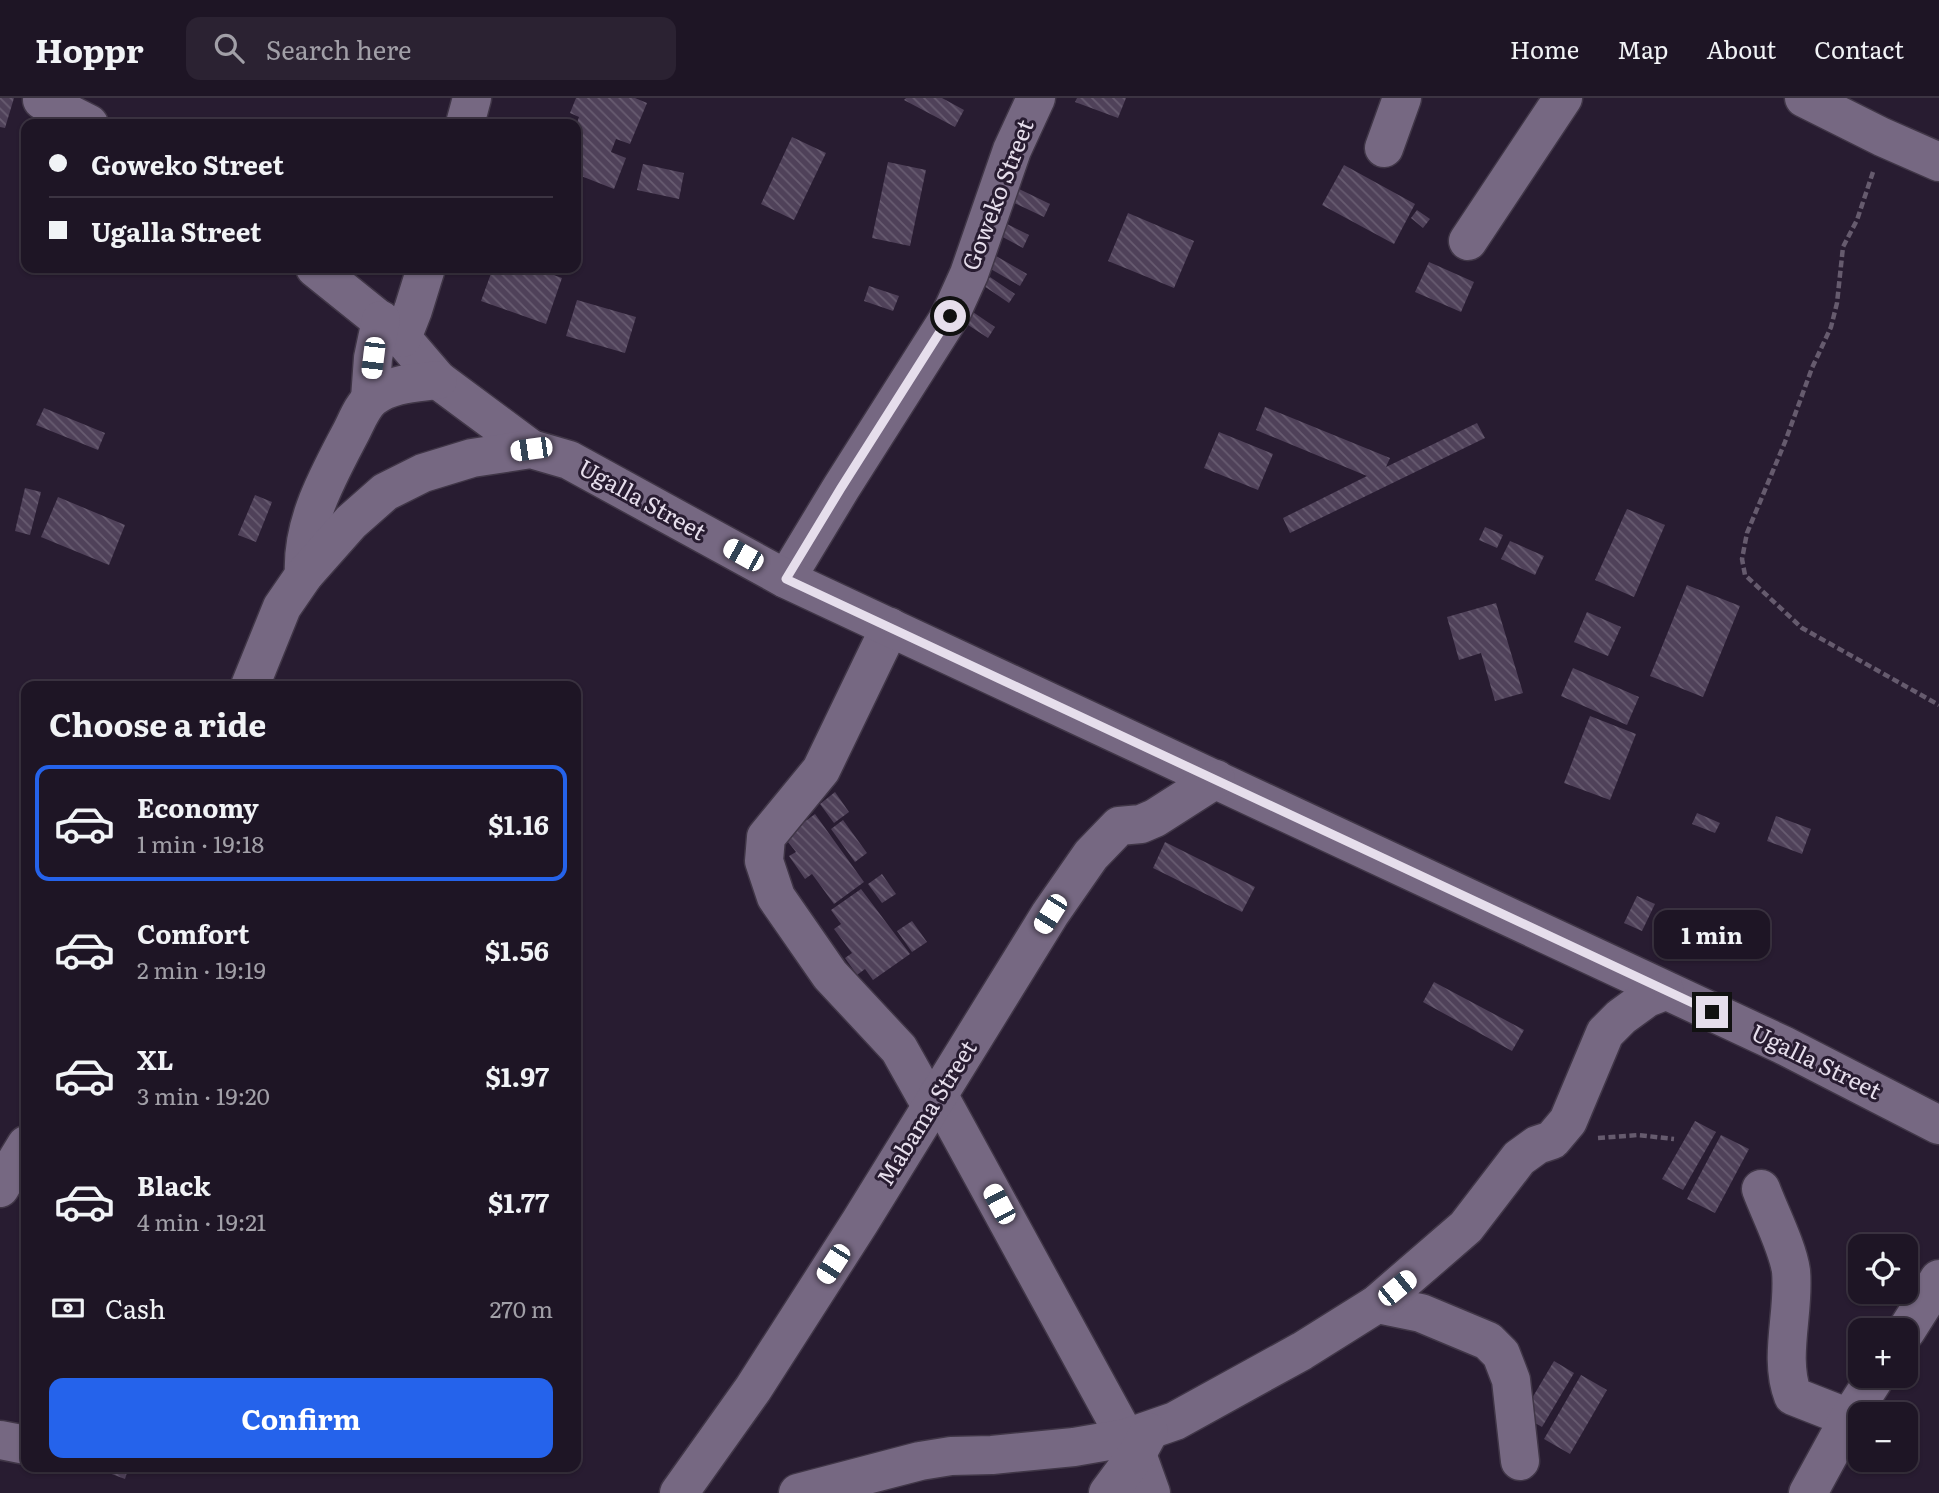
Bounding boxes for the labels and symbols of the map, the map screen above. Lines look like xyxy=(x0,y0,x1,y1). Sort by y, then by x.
street label: Goweko Street xyxy=(952,113,1041,275)
route start xyxy=(934,300,966,332)
car xyxy=(361,336,386,380)
car xyxy=(509,436,554,462)
street label: Ugalla Street xyxy=(573,449,714,548)
car xyxy=(720,536,767,574)
car xyxy=(1030,891,1071,937)
callout: 1 min xyxy=(1654,911,1770,960)
route end xyxy=(1696,996,1728,1028)
street label: Ugalla Street xyxy=(1746,1014,1888,1107)
street label: Mabama Street xyxy=(867,1032,984,1191)
car xyxy=(980,1181,1019,1227)
car xyxy=(813,1241,854,1287)
car xyxy=(1375,1267,1420,1309)

